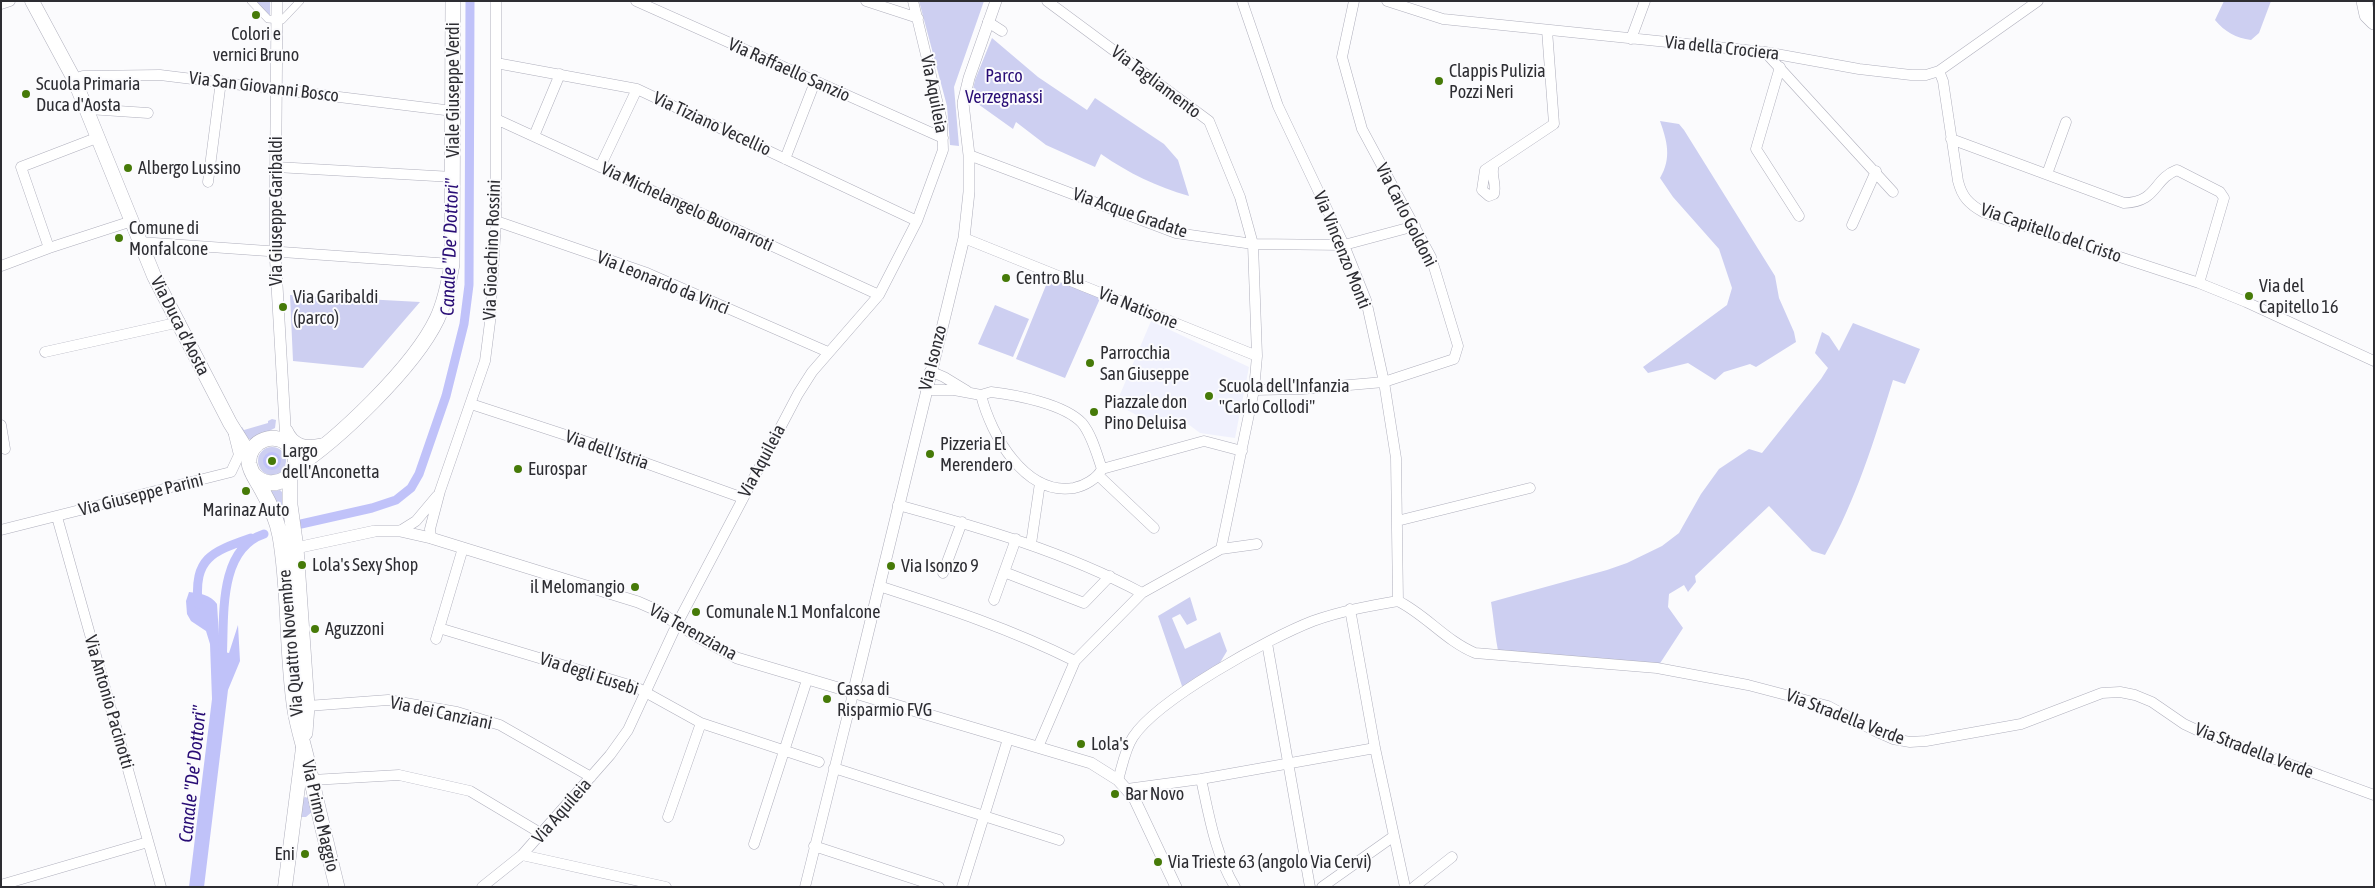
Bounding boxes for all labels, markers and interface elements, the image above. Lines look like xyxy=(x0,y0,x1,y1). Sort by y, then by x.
marker: Colori e vernici Bruno xyxy=(250,9,262,21)
street label: Viale Giuseppe Verdi xyxy=(442,22,464,158)
place label: Colori e vernici Bruno xyxy=(213,23,299,66)
street label: Via della Crociera xyxy=(1664,31,1780,65)
street label: Via Raffaello Sanzio xyxy=(725,33,853,107)
street label: Via Tagliamento xyxy=(1107,41,1205,123)
street label: Via Aquileia xyxy=(916,53,952,135)
place label: Clappis Pulizia Pozzi Neri xyxy=(1449,60,1546,102)
park label: Parco Verzegnassi xyxy=(965,65,1043,108)
street label: Via San Giovanni Bosco xyxy=(188,67,340,107)
place label: Scuola Primaria Duca d'Aosta xyxy=(36,73,140,116)
marker: Clappis Pulizia Pozzi Neri xyxy=(1433,75,1445,87)
street label: Via Tiziano Vecellio xyxy=(650,87,774,161)
marker: Scuola Primaria Duca d'Aosta xyxy=(20,88,32,100)
street label: Via Giuseppe Garibaldi xyxy=(265,136,287,286)
place label: Albergo Lussino xyxy=(138,157,241,179)
street label: Via Michelangelo Buonarroti xyxy=(597,158,777,256)
street label: Via Carlo Goldoni xyxy=(1371,160,1441,270)
marker: Albergo Lussino xyxy=(122,162,134,174)
water label: Canale "De' Dottori" xyxy=(436,178,464,316)
street label: Via Gioachino Rossini xyxy=(479,179,505,321)
street label: Via Acque Gradate xyxy=(1070,183,1190,243)
street label: Via Vincenzo Monti xyxy=(1309,188,1375,312)
street label: Via Capitello del Cristo xyxy=(1978,199,2124,267)
place label: Comune di Monfalcone xyxy=(129,217,208,260)
marker: Comune di Monfalcone xyxy=(113,232,125,244)
street label: Via Leonardo da Vinci xyxy=(594,247,732,319)
place label: Centro Blu xyxy=(1016,267,1084,289)
marker: Centro Blu xyxy=(1000,272,1012,284)
street label: Via Duca d'Aosta xyxy=(146,273,214,379)
place label: Via del Capitello 16 xyxy=(2259,275,2339,318)
street label: Via Natisone xyxy=(1095,282,1181,334)
place label: Via Garibaldi (parco) xyxy=(293,286,378,328)
marker: Via del Capitello 16 xyxy=(2243,290,2255,302)
marker: Via Garibaldi (parco) xyxy=(277,301,289,313)
street label: Via Isonzo xyxy=(914,323,952,393)
place label: Parrocchia San Giuseppe xyxy=(1100,342,1189,384)
marker: Parrocchia San Giuseppe xyxy=(1084,357,1096,369)
place label: Scuola dell'Infanzia "Carlo Collodi" xyxy=(1219,375,1350,418)
marker: Scuola dell'Infanzia "Carlo Collodi" xyxy=(1203,390,1215,402)
place label: Piazzale don Pino Deluisa xyxy=(1104,391,1187,434)
marker: Piazzale don Pino Deluisa xyxy=(1088,406,1100,418)
street label: Via Aquileia xyxy=(734,421,790,501)
street label: Via dell'Istria xyxy=(562,426,652,474)
place label: Pizzeria El Merendero xyxy=(940,433,1013,476)
place label: Largo dell'Anconetta xyxy=(282,440,380,482)
marker: Pizzeria El Merendero xyxy=(924,448,936,460)
marker: Largo dell'Anconetta xyxy=(266,455,278,467)
place label: Eurospar xyxy=(528,458,587,480)
marker: Eurospar xyxy=(512,463,524,475)
street label: Via Giuseppe Parini xyxy=(77,469,205,521)
marker: Marinaz Auto xyxy=(240,485,252,497)
place label: Marinaz Auto xyxy=(203,499,289,521)
place label: Lola's Sexy Shop xyxy=(312,554,418,576)
place label: Via Isonzo 9 xyxy=(901,555,979,577)
marker: Lola's Sexy Shop xyxy=(296,559,308,571)
marker: Via Isonzo 9 xyxy=(885,560,897,572)
street label: Via Quattro Novembre xyxy=(274,569,308,717)
place label: il Melomangio xyxy=(530,576,625,598)
marker: il Melomangio xyxy=(629,581,641,593)
street label: Via Terenziana xyxy=(645,599,741,665)
place label: Comunale N.1 Monfalcone xyxy=(706,601,880,623)
marker: Comunale N.1 Monfalcone xyxy=(690,606,702,618)
place label: Aguzzoni xyxy=(325,618,384,640)
marker: Aguzzoni xyxy=(309,623,321,635)
street label: Via Antonio Pacinotti xyxy=(80,633,138,771)
street label: Via degli Eusebi xyxy=(537,648,641,700)
place label: Cassa di Risparmio FVG xyxy=(837,678,932,721)
street label: Via Stradella Verde xyxy=(1783,684,1907,750)
street label: Via dei Canziani xyxy=(388,692,494,734)
marker: Cassa di Risparmio FVG xyxy=(821,693,833,705)
water label: Canale "De' Dottori" xyxy=(174,704,212,844)
street label: Via Stradella Verde xyxy=(2192,718,2316,784)
place label: Lola's xyxy=(1091,733,1129,755)
marker: Lola's xyxy=(1075,738,1087,750)
street label: Via Primo Maggio xyxy=(297,758,343,874)
street label: Via Aquileia xyxy=(528,774,596,848)
place label: Bar Novo xyxy=(1125,783,1184,805)
marker: Bar Novo xyxy=(1109,788,1121,800)
place label: Eni xyxy=(274,843,295,865)
marker: Eni xyxy=(299,848,311,860)
place label: Via Trieste 63 (angolo Via Cervi) xyxy=(1168,851,1372,873)
marker: Via Trieste 63 (angolo Via Cervi) xyxy=(1152,856,1164,868)

